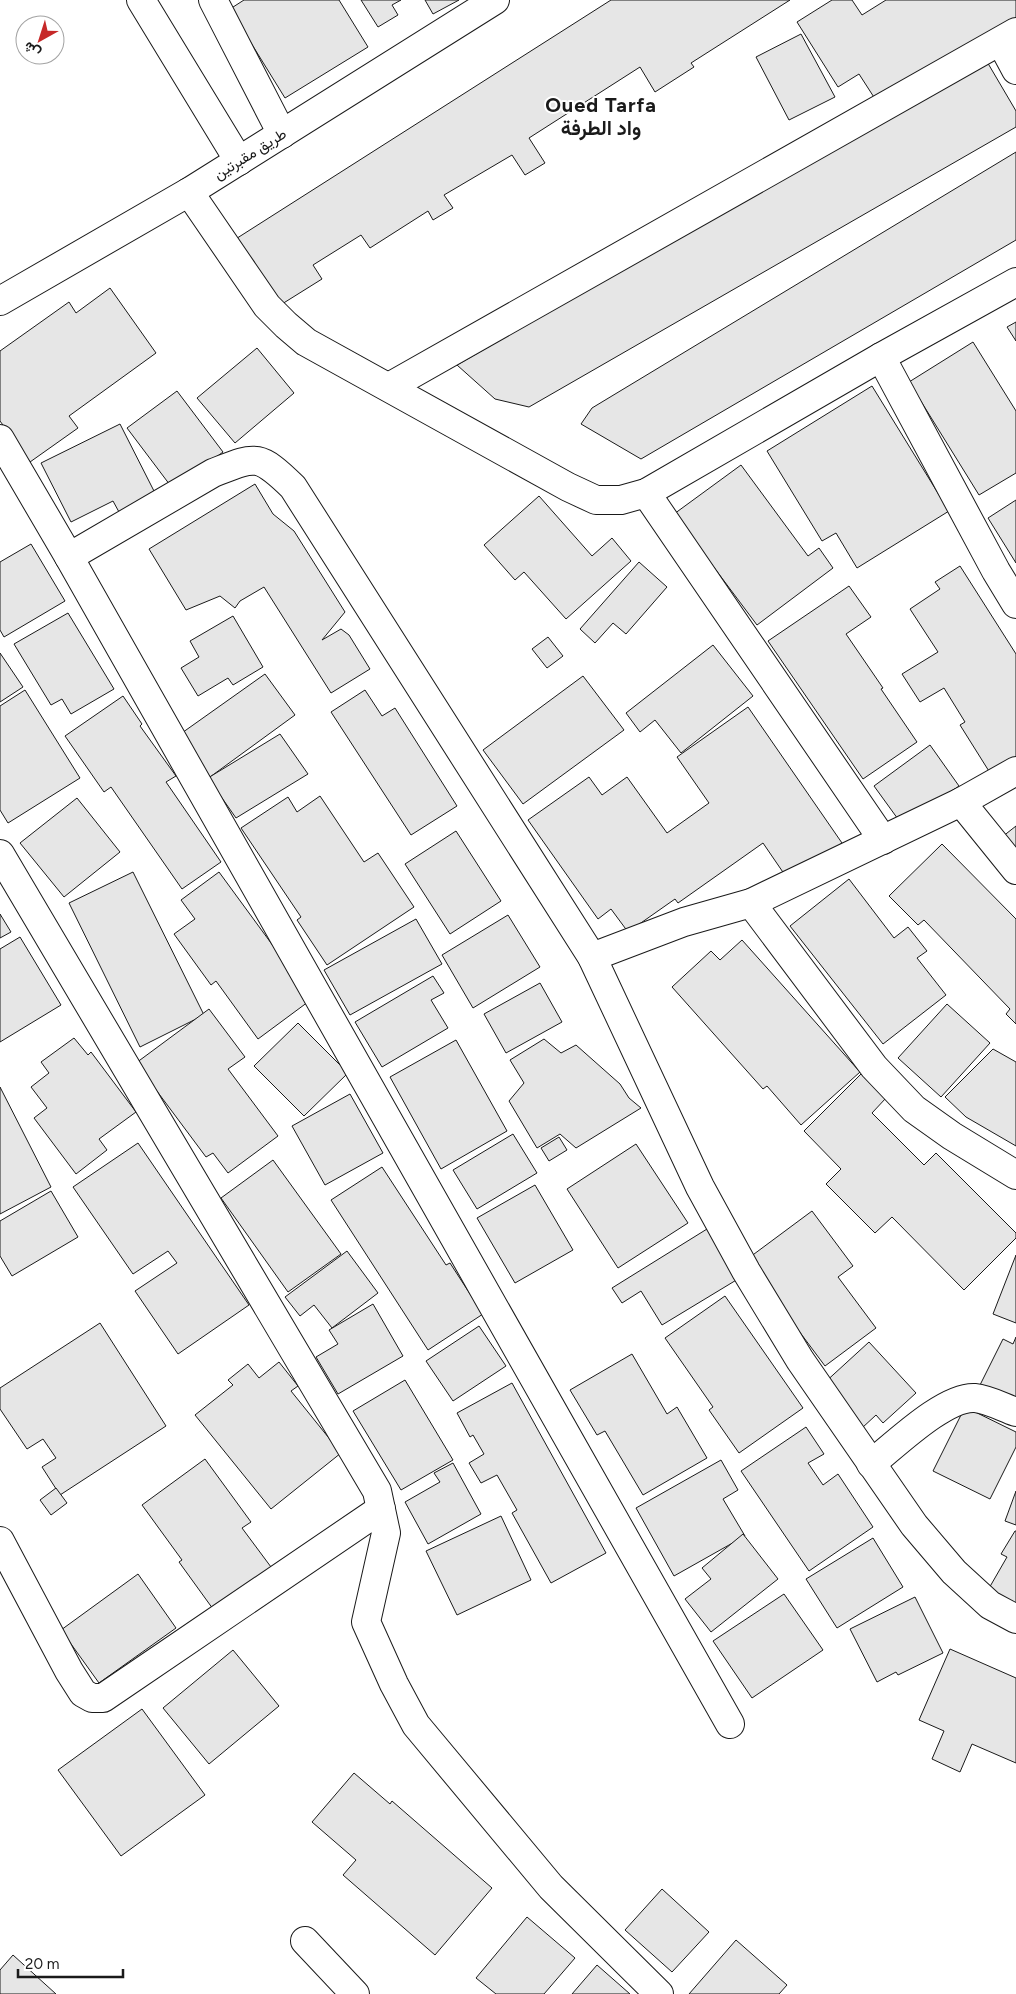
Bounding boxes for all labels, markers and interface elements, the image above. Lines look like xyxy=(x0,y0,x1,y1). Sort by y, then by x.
north arrow xyxy=(15,15,65,65)
text: ش xyxy=(20,38,44,62)
district label: Oued Tarfa واد الطرفة xyxy=(545,93,657,141)
street label: طريق مقبرتين xyxy=(210,124,290,184)
scale bar xyxy=(18,1946,122,1978)
text: 20 m xyxy=(25,1955,59,1973)

